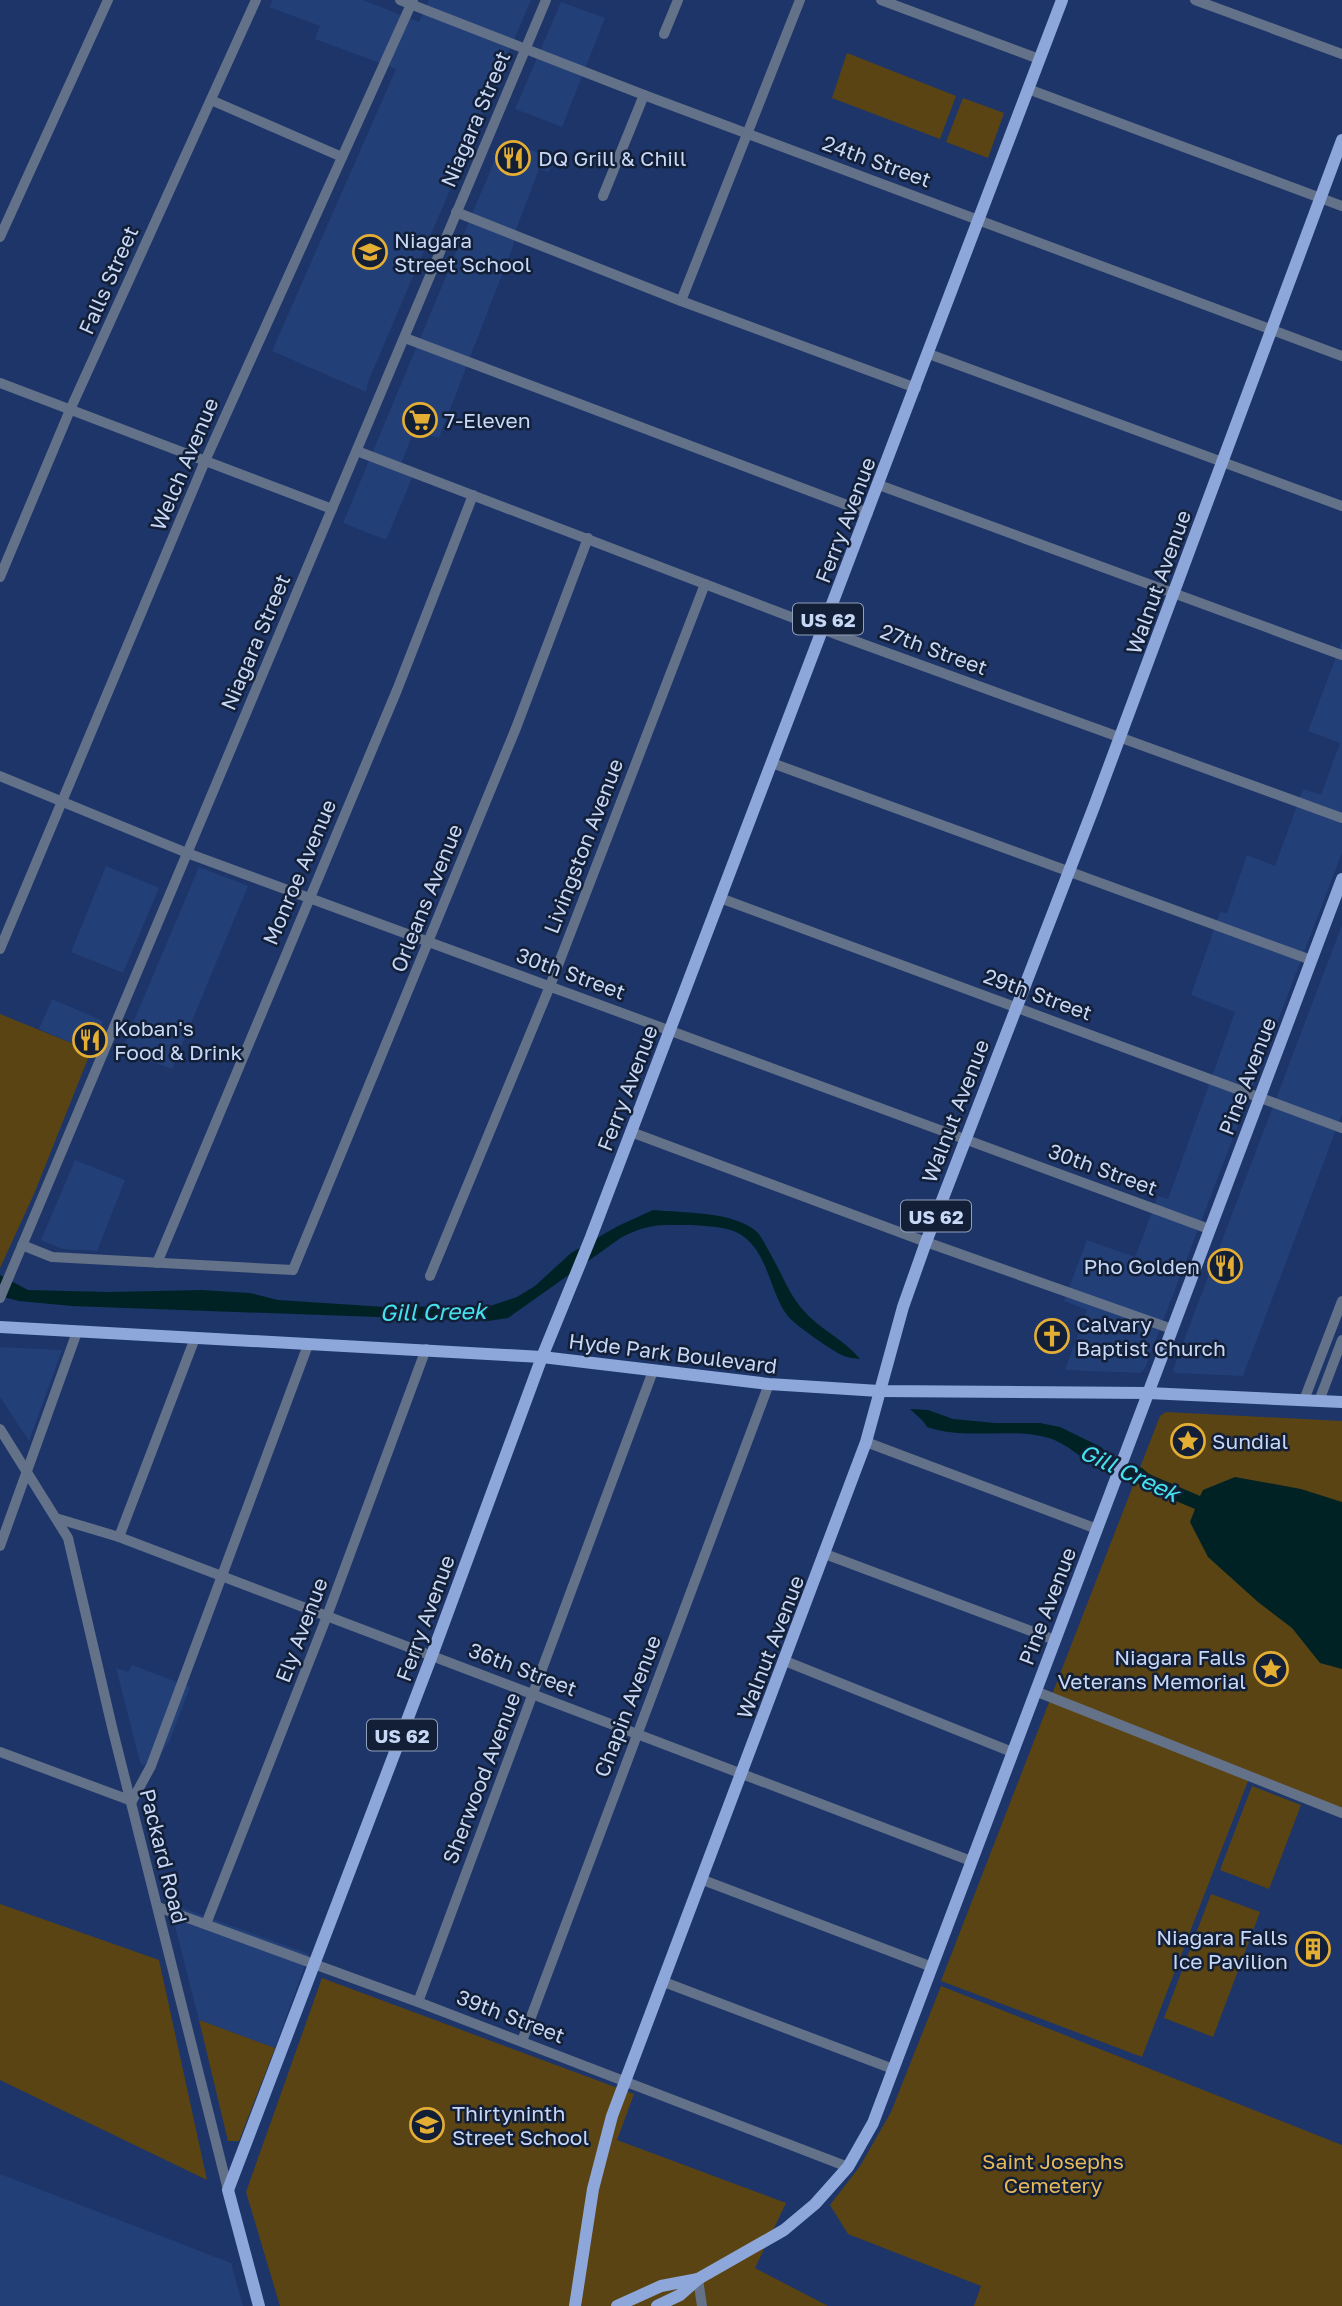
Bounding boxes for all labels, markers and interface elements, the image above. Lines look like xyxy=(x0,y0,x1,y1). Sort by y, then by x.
street label: Niagara Street xyxy=(435,47,515,191)
street label: 24th Street xyxy=(819,129,935,193)
restaurant icon: DQ Grill & Chill xyxy=(494,139,532,177)
place label: DQ Grill & Chill xyxy=(538,145,686,171)
street label: Falls Street xyxy=(73,222,143,338)
place label: Niagara Street School xyxy=(394,227,531,277)
school or university icon: Niagara Street School xyxy=(351,233,389,271)
street label: Welch Avenue xyxy=(144,394,224,534)
supermarket icon: 7-Eleven xyxy=(401,401,439,439)
place label: 7-Eleven xyxy=(444,407,531,433)
street label: Ferry Avenue xyxy=(809,453,881,587)
street label: Walnut Avenue xyxy=(1120,506,1196,658)
street label: Niagara Street xyxy=(215,570,295,714)
road number: US 62 xyxy=(793,604,863,634)
street label: 27th Street xyxy=(877,618,991,680)
street label: Livingston Avenue xyxy=(538,755,628,937)
street label: Monroe Avenue xyxy=(257,795,341,949)
street label: Orleans Avenue xyxy=(384,820,468,976)
street label: 30th Street xyxy=(513,941,629,1005)
street label: 29th Street xyxy=(980,962,1096,1026)
street label: Pine Avenue xyxy=(1213,1014,1281,1138)
place label: Koban's Food & Drink xyxy=(114,1015,242,1065)
restaurant icon: Koban's Food & Drink xyxy=(71,1021,109,1059)
street label: Ferry Avenue xyxy=(591,1021,663,1155)
street label: Walnut Avenue xyxy=(916,1036,994,1186)
street label: 30th Street xyxy=(1045,1137,1161,1201)
road number: US 62 xyxy=(901,1200,971,1232)
restaurant icon: Pho Golden xyxy=(1206,1247,1244,1285)
place label: Pho Golden xyxy=(1084,1253,1200,1279)
water label: Gill Creek xyxy=(379,1296,489,1326)
place label: Calvary Baptist Church xyxy=(1076,1311,1226,1361)
church icon: Calvary Baptist Church xyxy=(1033,1317,1071,1355)
street label: Hyde Park Boulevard xyxy=(567,1327,779,1379)
place icon: Sundial xyxy=(1169,1422,1207,1460)
place label: Sundial xyxy=(1212,1428,1288,1454)
water label: Gill Creek xyxy=(1076,1437,1186,1508)
street label: Pine Avenue xyxy=(1013,1544,1081,1668)
street label: Ferry Avenue xyxy=(390,1551,460,1685)
street label: Walnut Avenue xyxy=(731,1572,809,1722)
street label: Ely Avenue xyxy=(269,1574,333,1686)
street label: Chapin Avenue xyxy=(588,1631,666,1781)
street label: 36th Street xyxy=(465,1636,581,1702)
place label: Niagara Falls Veterans Memorial xyxy=(1057,1644,1246,1694)
place icon: Niagara Falls Veterans Memorial xyxy=(1252,1650,1290,1688)
street label: Sherwood Avenue xyxy=(436,1689,526,1867)
road number: US 62 xyxy=(367,1720,437,1750)
street label: Packard Road xyxy=(135,1786,193,1926)
place label: Niagara Falls Ice Pavilion xyxy=(1156,1924,1288,1974)
building icon: Niagara Falls Ice Pavilion xyxy=(1294,1930,1332,1968)
street label: 39th Street xyxy=(453,1983,569,2049)
place label: Thirtyninth Street School xyxy=(452,2100,589,2150)
school or university icon: Thirtyninth Street School xyxy=(408,2106,446,2144)
park label: Saint Josephs Cemetery xyxy=(982,2148,1124,2198)

